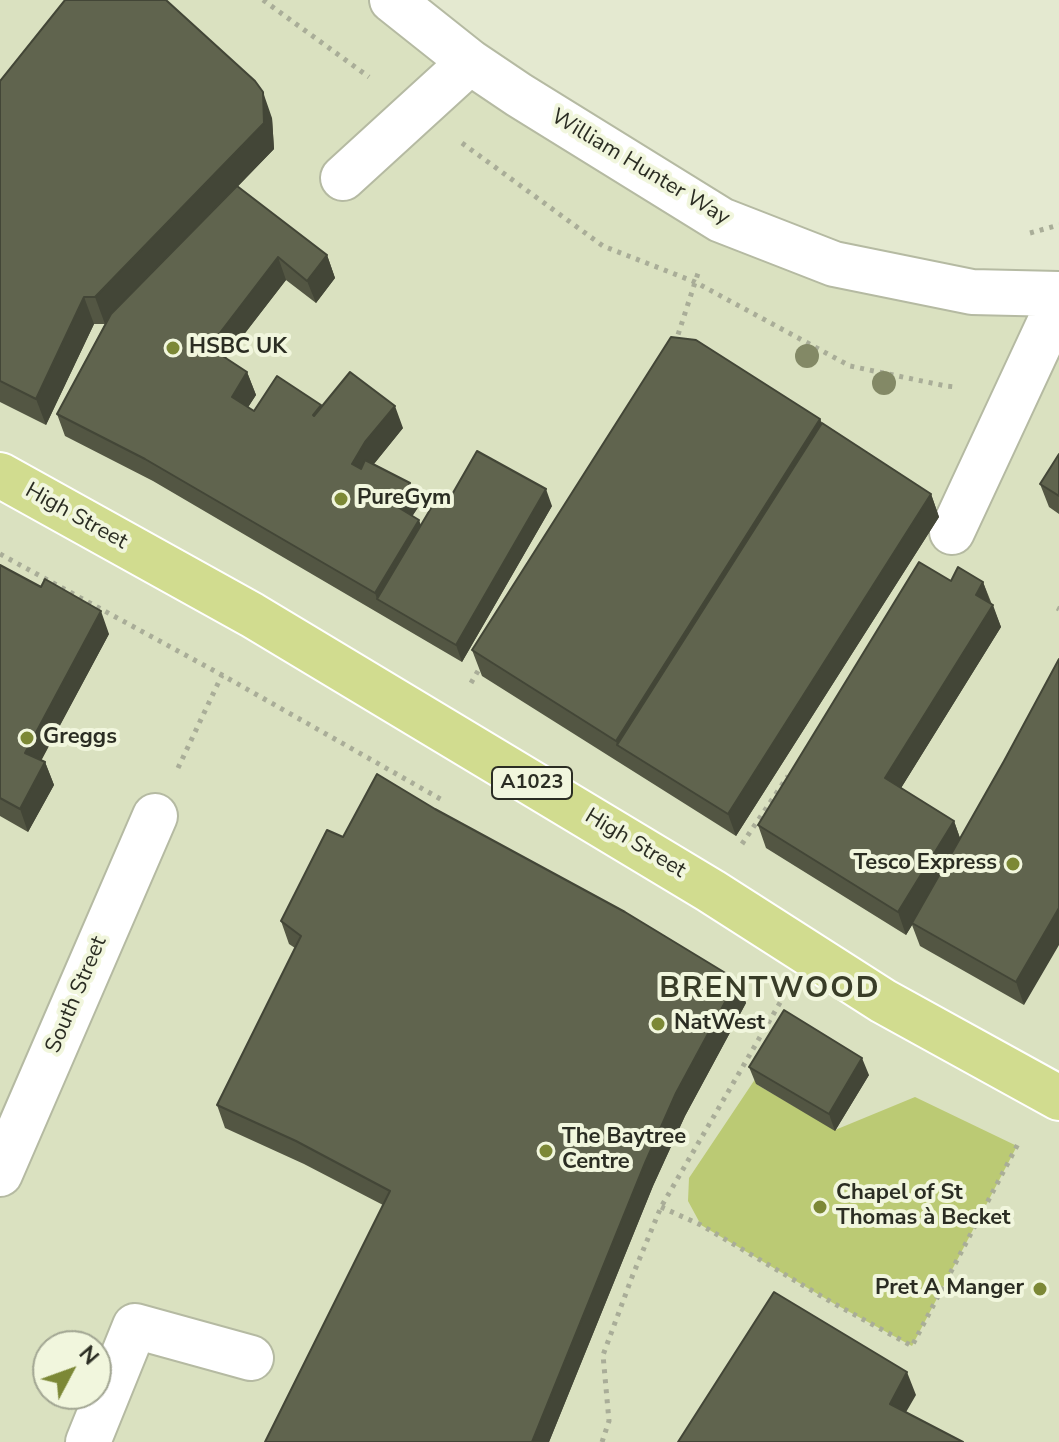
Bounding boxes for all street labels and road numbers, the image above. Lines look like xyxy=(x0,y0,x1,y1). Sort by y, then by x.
street label: William Hunter Way xyxy=(546,104,734,232)
street label: High Street xyxy=(20,478,132,556)
road number: A1023 xyxy=(492,767,572,799)
street label: High Street xyxy=(580,804,690,884)
street label: South Street xyxy=(41,933,113,1057)

